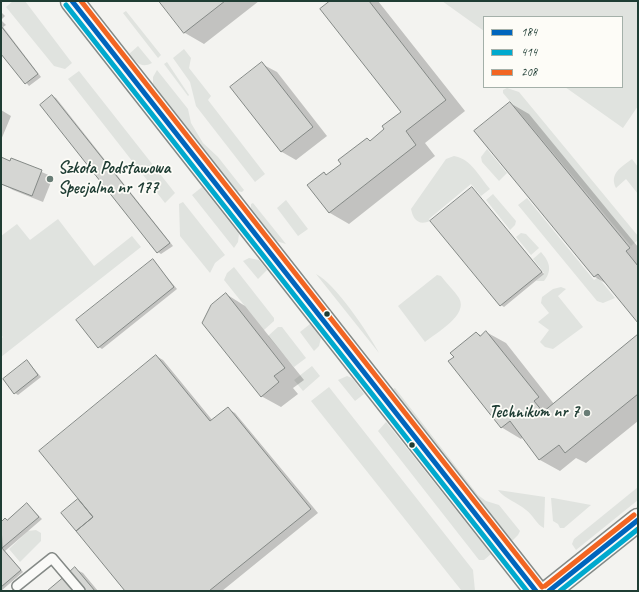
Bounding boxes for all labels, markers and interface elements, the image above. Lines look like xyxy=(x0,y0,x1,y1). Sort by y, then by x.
legend xyxy=(483,16,623,88)
text: 184 xyxy=(521,24,537,40)
text: 414 xyxy=(521,44,537,60)
text: 208 xyxy=(521,64,537,80)
place label: Szkoła Podstawowa Specjalna nr 177 xyxy=(58,159,170,199)
marker: Szkoła Podstawowa Specjalna nr 177 xyxy=(45,174,55,184)
unlabelled marker xyxy=(322,309,332,319)
place label: Technikum nr 7 xyxy=(489,403,579,423)
marker: Technikum nr 7 xyxy=(582,408,592,418)
unlabelled marker xyxy=(407,440,417,450)

